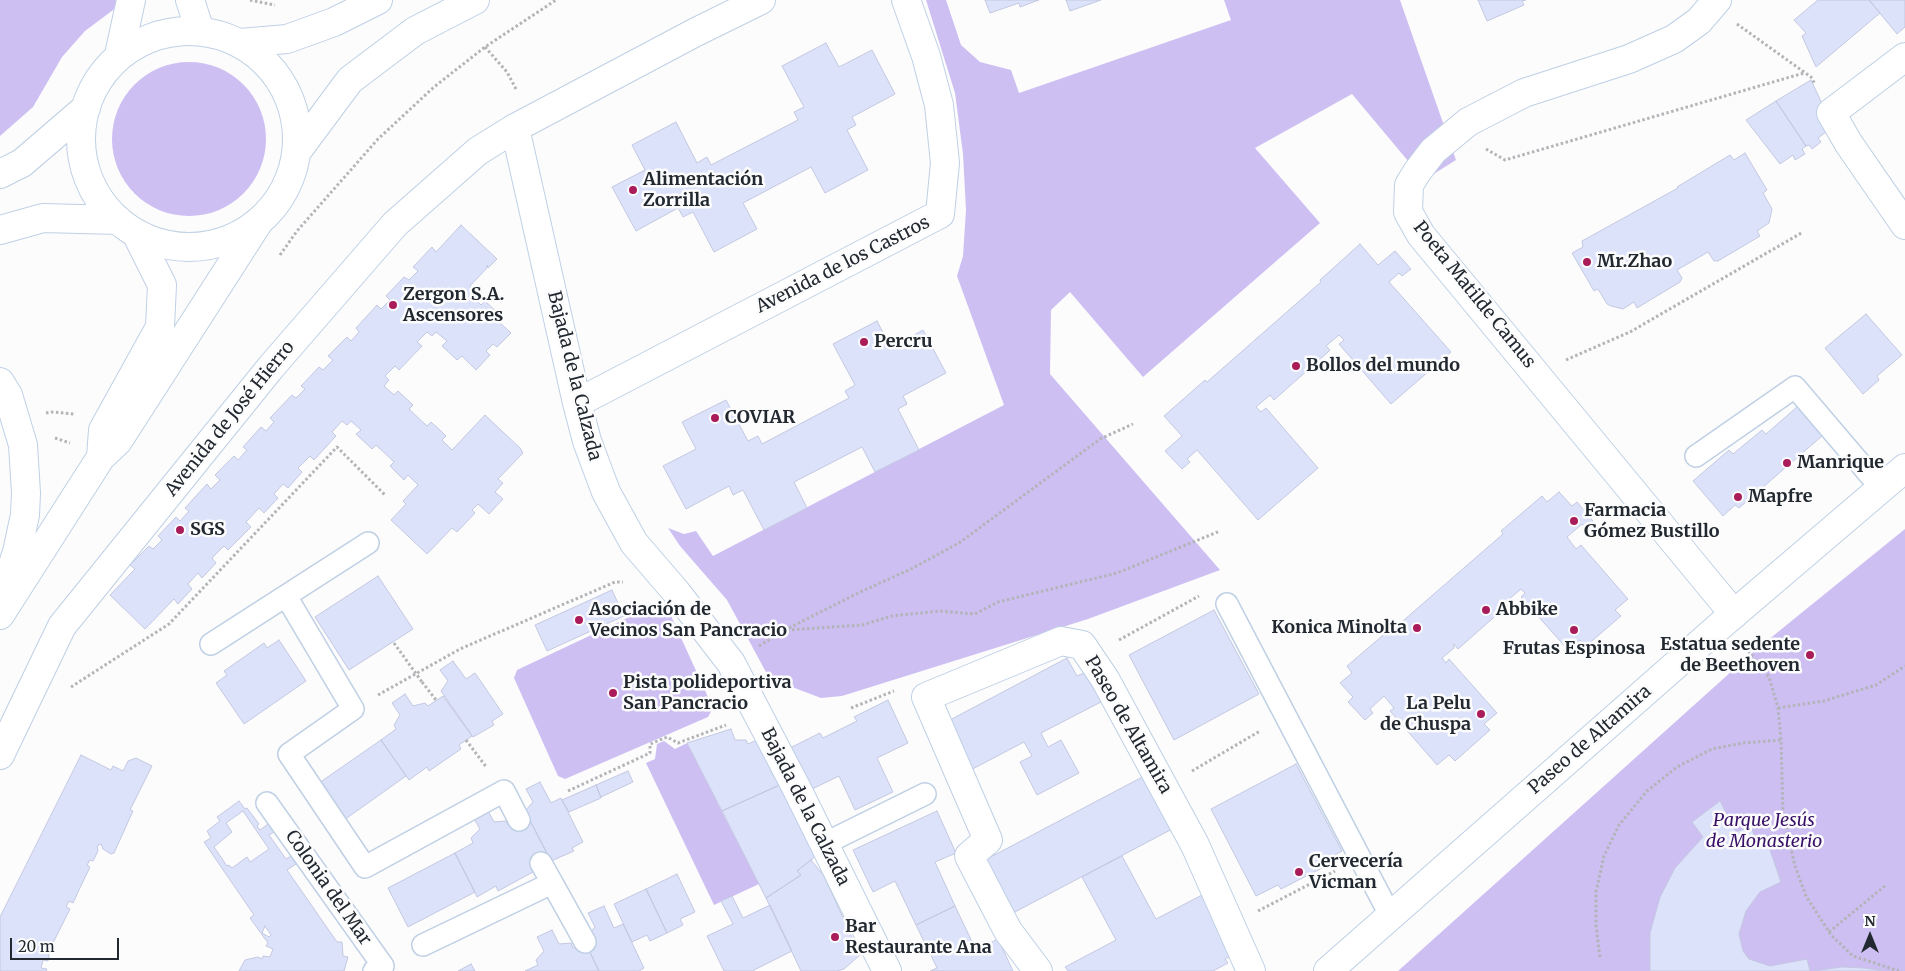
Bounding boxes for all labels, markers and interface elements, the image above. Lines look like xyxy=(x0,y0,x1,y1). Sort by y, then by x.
place label: Alimentación Zorrilla xyxy=(643,169,763,212)
marker: Alimentación Zorrilla xyxy=(627,184,639,196)
street label: Avenida de los Castros xyxy=(753,212,933,318)
street label: Poeta Matilde Camus xyxy=(1408,217,1540,373)
place label: Mr.Zhao xyxy=(1597,251,1672,273)
marker: Mr.Zhao xyxy=(1581,256,1593,268)
place label: Zergon S.A. Ascensores xyxy=(403,284,504,326)
street label: Bajada de la Calzada xyxy=(542,289,606,463)
marker: Zergon S.A. Ascensores xyxy=(387,299,399,311)
place label: Percru xyxy=(874,331,933,353)
marker: Percru xyxy=(858,336,870,348)
street label: Avenida de José Hierro xyxy=(161,337,299,501)
place label: Bollos del mundo xyxy=(1306,355,1460,377)
marker: Bollos del mundo xyxy=(1290,360,1302,372)
place label: COVIAR xyxy=(725,407,795,429)
marker: COVIAR xyxy=(709,412,721,424)
place label: Manrique xyxy=(1797,452,1884,474)
marker: Manrique xyxy=(1781,457,1793,469)
place label: Mapfre xyxy=(1748,486,1813,508)
marker: Mapfre xyxy=(1732,491,1744,503)
place label: Farmacia Gómez Bustillo xyxy=(1584,500,1719,542)
marker: Farmacia Gómez Bustillo xyxy=(1568,515,1580,527)
place label: SGS xyxy=(190,519,225,541)
marker: SGS xyxy=(174,524,186,536)
place label: Asociación de Vecinos San Pancracio xyxy=(589,599,787,642)
place label: Abbike xyxy=(1496,599,1558,621)
marker: Abbike xyxy=(1480,604,1492,616)
marker: Asociación de Vecinos San Pancracio xyxy=(573,614,585,626)
place label: Konica Minolta xyxy=(1271,617,1407,639)
marker: Konica Minolta xyxy=(1411,622,1423,634)
marker: Frutas Espinosa xyxy=(1568,624,1580,636)
place label: Estatua sedente de Beethoven xyxy=(1660,634,1800,676)
place label: Frutas Espinosa xyxy=(1503,638,1645,660)
marker: Estatua sedente de Beethoven xyxy=(1804,649,1816,661)
street label: Paseo de Altamira xyxy=(1080,652,1176,798)
place label: Pista polideportiva San Pancracio xyxy=(623,672,792,714)
street label: Paseo de Altamira xyxy=(1524,681,1656,799)
marker: Pista polideportiva San Pancracio xyxy=(607,687,619,699)
place label: La Pelu de Chuspa xyxy=(1380,693,1471,736)
marker: La Pelu de Chuspa xyxy=(1475,708,1487,720)
street label: Bajada de la Calzada xyxy=(756,725,854,889)
park label: Parque Jesús de Monasterio xyxy=(1706,810,1822,852)
street label: Colonia del Mar xyxy=(280,826,376,950)
place label: Cervecería Vicman xyxy=(1309,851,1403,894)
marker: Cervecería Vicman xyxy=(1293,866,1305,878)
north arrow xyxy=(1845,911,1895,961)
text: N xyxy=(1864,912,1876,930)
place label: Bar Restaurante Ana xyxy=(845,916,992,959)
scale bar xyxy=(12,928,121,960)
marker: Bar Restaurante Ana xyxy=(829,931,841,943)
text: 20 m xyxy=(18,937,55,956)

